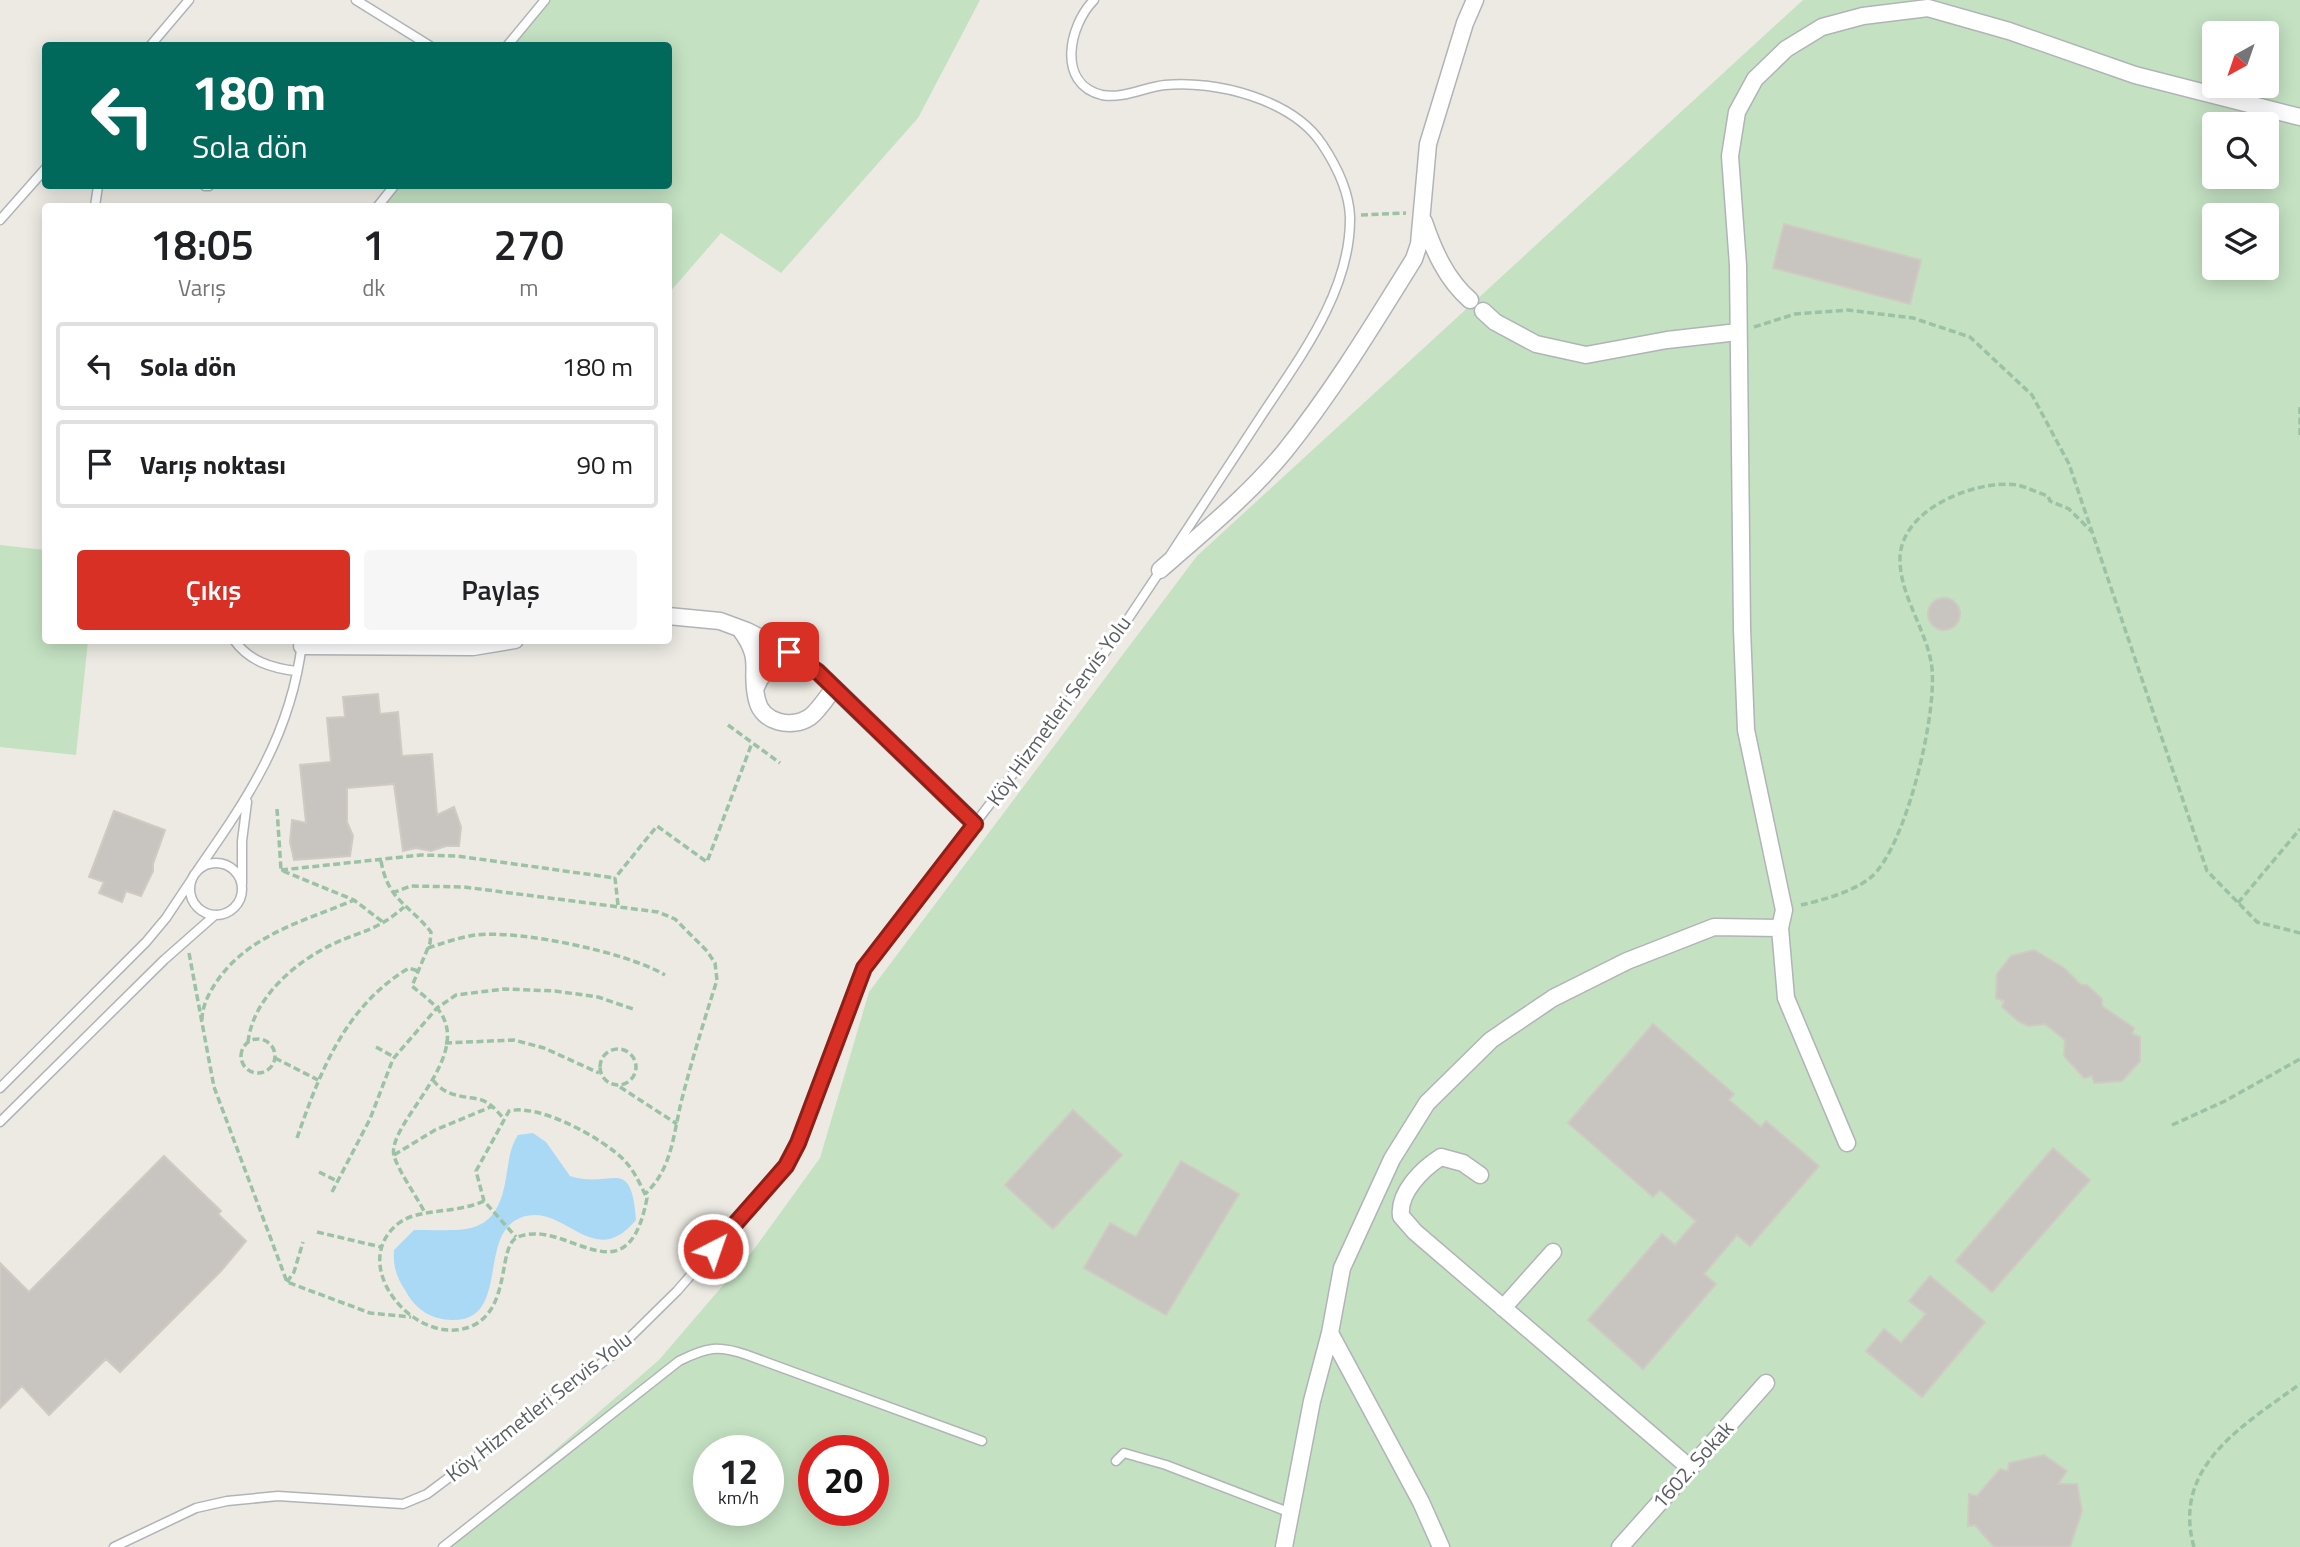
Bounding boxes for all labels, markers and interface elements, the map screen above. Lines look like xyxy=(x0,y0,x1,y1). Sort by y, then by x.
north arrow xyxy=(2202,21,2278,98)
map controls xyxy=(2202,21,2279,280)
text: 180 m xyxy=(192,54,326,129)
icon: left xyxy=(77,70,168,161)
button: search xyxy=(2202,112,2279,189)
text: Sola dön xyxy=(192,122,308,170)
button: layers xyxy=(2202,203,2279,280)
text: 18:05 xyxy=(150,212,254,276)
text: 1 xyxy=(362,212,386,276)
text: 270 xyxy=(493,212,564,276)
text: Varış xyxy=(178,270,226,305)
text: dk xyxy=(362,270,385,305)
text: m xyxy=(519,270,538,305)
icon: left xyxy=(81,347,119,385)
text: Sola dön xyxy=(140,347,237,386)
text: 180 m xyxy=(562,347,633,386)
icon: arrive xyxy=(81,445,119,483)
text: Varış noktası xyxy=(140,445,286,484)
text: 90 m xyxy=(576,445,633,484)
button: Çıkış xyxy=(77,550,350,630)
button: Paylaş xyxy=(364,550,637,630)
street label: Köy Hizmetleri Servis Yolu xyxy=(978,609,1138,812)
pin xyxy=(759,622,819,682)
icon: arrive xyxy=(770,633,808,671)
position arrow xyxy=(676,1212,750,1286)
street label: Köy Hizmetleri Servis Yolu xyxy=(439,1323,638,1489)
street label: 1602. Sokak xyxy=(1644,1413,1741,1516)
speed limit sign: 20 xyxy=(798,1435,889,1526)
text: 12 xyxy=(719,1444,758,1498)
text: km/h xyxy=(718,1484,759,1511)

